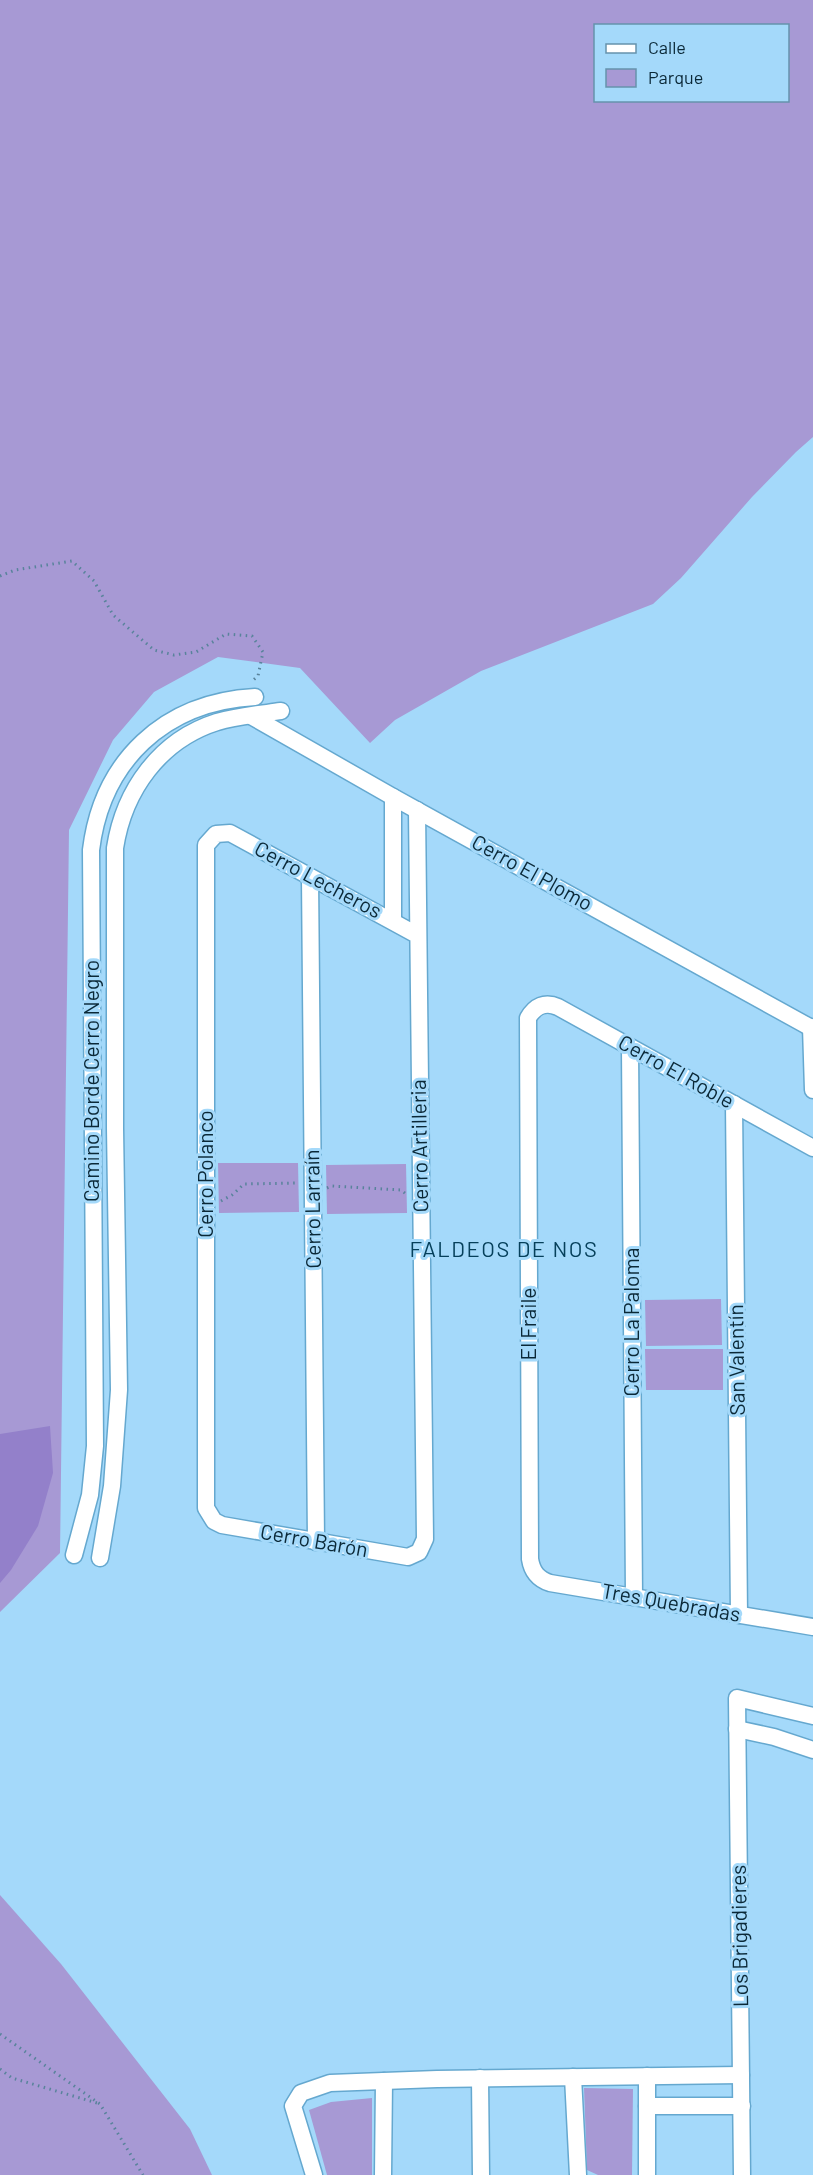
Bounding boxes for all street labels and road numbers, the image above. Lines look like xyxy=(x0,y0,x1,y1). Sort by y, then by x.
street label: Cerro El Plomo xyxy=(468,828,597,915)
street label: Cerro Lecheros xyxy=(251,835,386,923)
street label: Camino Borde Cerro Negro xyxy=(78,960,103,1202)
street label: Cerro El Roble xyxy=(615,1029,739,1113)
street label: Cerro Artilleria xyxy=(405,1079,432,1213)
street label: Cerro Polanco xyxy=(192,1110,217,1238)
street label: Cerro Larraín xyxy=(298,1149,325,1269)
street label: Cerro La Paloma xyxy=(618,1247,643,1397)
street label: El Fraile xyxy=(515,1287,540,1361)
street label: San Valentín xyxy=(722,1304,749,1416)
street label: Cerro Barón xyxy=(259,1518,370,1561)
street label: Tres Quebradas xyxy=(600,1577,743,1626)
street label: Los Brigadieres xyxy=(725,1865,752,2007)

